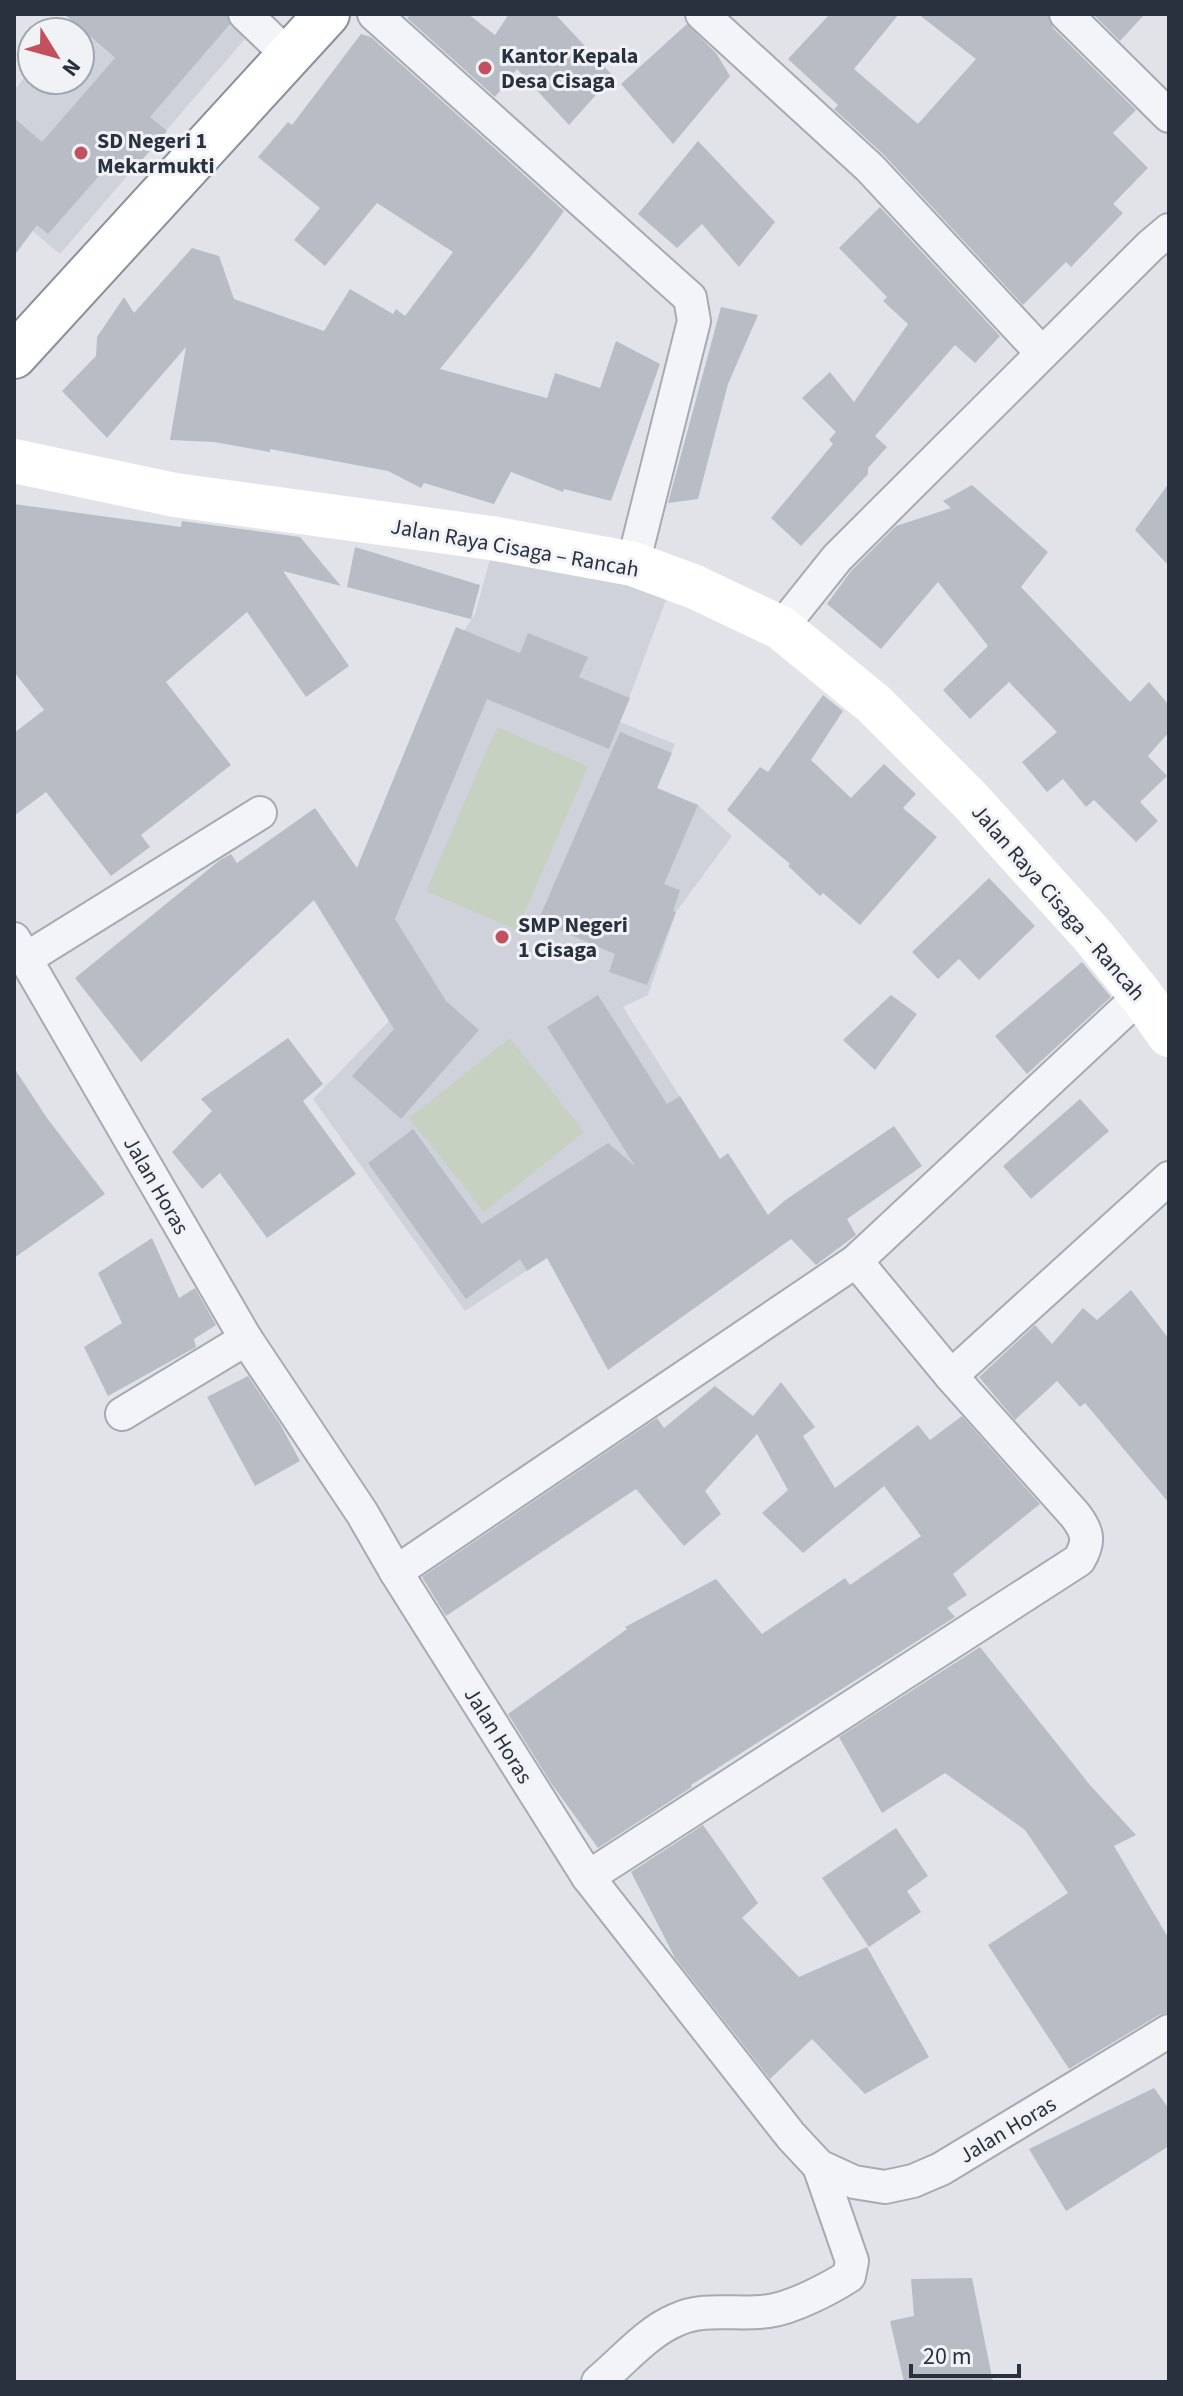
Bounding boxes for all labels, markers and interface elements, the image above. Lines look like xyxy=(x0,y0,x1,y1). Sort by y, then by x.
north arrow xyxy=(16,16,96,96)
place label: Kantor Kepala Desa Cisaga xyxy=(501,40,638,97)
text: N xyxy=(54,52,88,83)
marker: Kantor Kepala Desa Cisaga xyxy=(476,59,494,77)
place label: SD Negeri 1 Mekarmukti xyxy=(97,125,215,182)
marker: SD Negeri 1 Mekarmukti xyxy=(72,144,90,162)
street label: Jalan Raya Cisaga – Rancah xyxy=(388,510,641,586)
street label: Jalan Raya Cisaga – Rancah xyxy=(964,797,1153,1008)
place label: SMP Negeri 1 Cisaga xyxy=(518,909,628,966)
marker: SMP Negeri 1 Cisaga xyxy=(493,928,511,946)
street label: Jalan Horas xyxy=(115,1131,197,1240)
street label: Jalan Horas xyxy=(456,1681,540,1790)
street label: Jalan Horas xyxy=(953,2088,1062,2172)
scale bar xyxy=(911,2328,1019,2378)
text: 20 m xyxy=(923,2339,972,2374)

